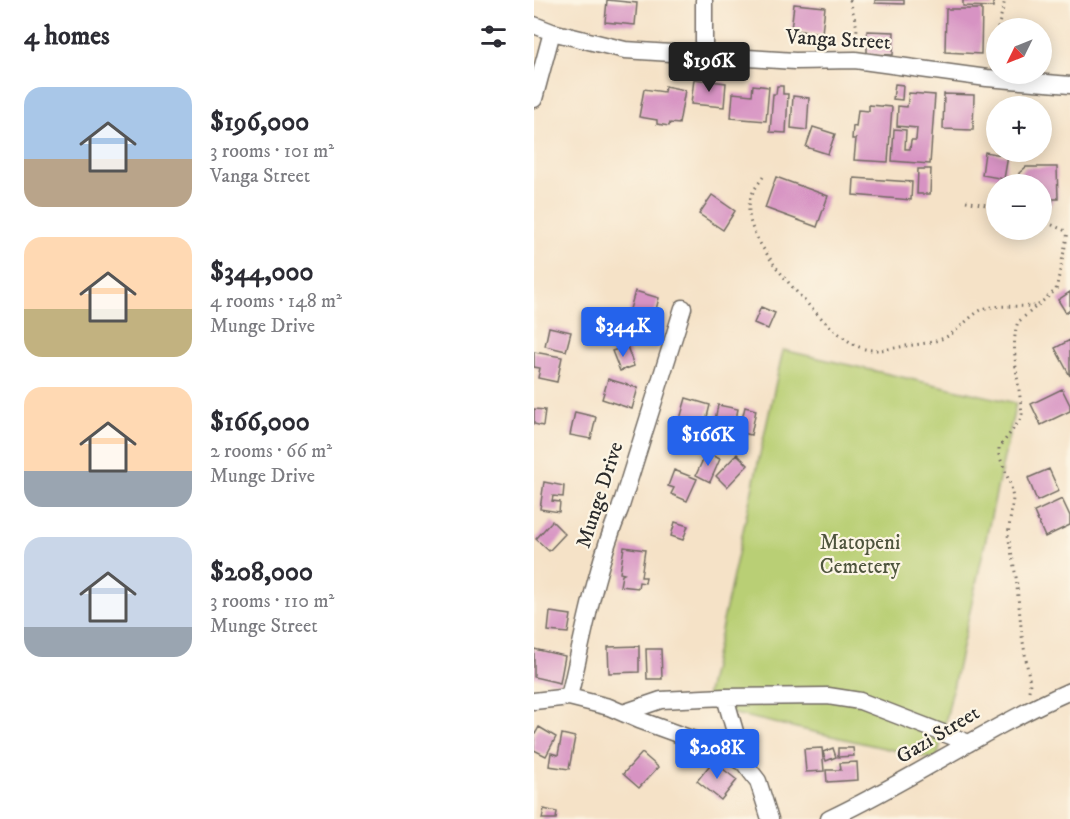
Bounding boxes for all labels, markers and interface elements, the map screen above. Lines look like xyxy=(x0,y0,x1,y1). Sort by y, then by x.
north arrow xyxy=(986,18,1052,84)
map controls xyxy=(986,18,1052,240)
text: 4 homes xyxy=(24,20,110,53)
icon: filters xyxy=(477,20,510,53)
street label: Vanga Street xyxy=(784,24,891,56)
pin: $196K xyxy=(667,42,751,93)
text: $196K xyxy=(683,49,735,74)
button: + xyxy=(986,96,1052,162)
text: $196,000 xyxy=(210,106,309,139)
icon: home xyxy=(72,111,144,183)
text: 3 rooms · 101 m² xyxy=(210,139,334,164)
text: Vanga Street xyxy=(210,164,310,189)
button: − xyxy=(986,174,1052,240)
text: $344,000 xyxy=(210,256,313,289)
icon: home xyxy=(72,261,144,333)
text: 4 rooms · 148 m² xyxy=(210,289,342,314)
pin: $344K xyxy=(581,307,665,358)
text: Munge Drive xyxy=(210,314,315,339)
text: $344K xyxy=(595,314,651,339)
text: $166,000 xyxy=(210,406,310,439)
icon: home xyxy=(72,411,144,483)
pin: $166K xyxy=(666,416,750,467)
text: $166K xyxy=(681,423,735,448)
street label: Munge Drive xyxy=(571,438,629,551)
text: 2 rooms · 66 m² xyxy=(210,439,332,464)
text: Munge Drive xyxy=(210,464,315,489)
park label: Matopeni Cemetery xyxy=(820,530,901,580)
text: $208,000 xyxy=(210,556,313,589)
icon: home xyxy=(72,561,144,633)
text: 3 rooms · 110 m² xyxy=(210,589,334,614)
text: Munge Street xyxy=(210,614,318,639)
street label: Gazi Street xyxy=(892,700,984,770)
pin: $208K xyxy=(675,729,759,780)
text: $208K xyxy=(689,736,745,761)

